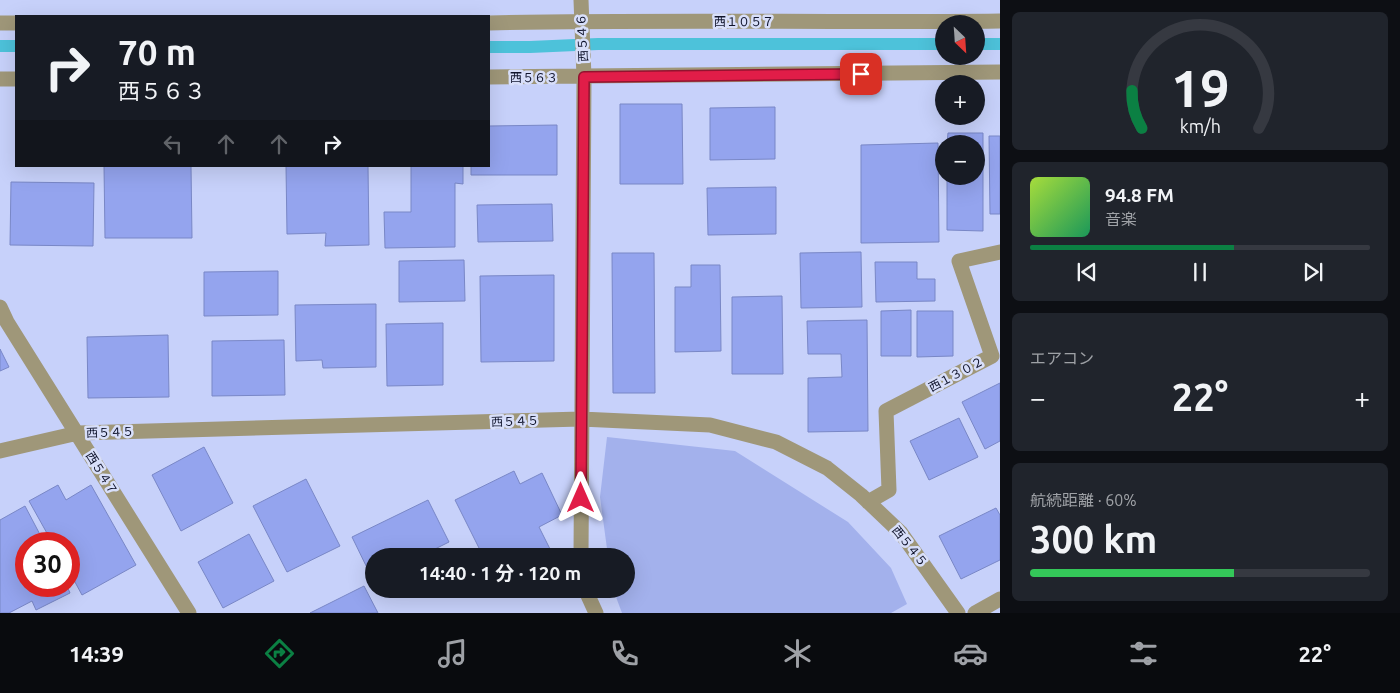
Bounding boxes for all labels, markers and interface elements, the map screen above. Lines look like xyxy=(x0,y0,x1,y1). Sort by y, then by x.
street label: 西５４６ xyxy=(574,14,590,62)
street label: 西１０５７ xyxy=(714,15,774,28)
north arrow xyxy=(935,15,985,65)
map controls xyxy=(935,15,985,185)
text: 70 m xyxy=(118,32,196,72)
icon: right xyxy=(35,35,100,100)
pin xyxy=(840,53,882,95)
text: 19 xyxy=(1171,59,1229,117)
icon: arrive xyxy=(847,60,875,88)
street label: 西５６３ xyxy=(510,71,558,84)
button: + xyxy=(935,75,985,125)
text: 西５６３ xyxy=(118,78,206,103)
text: km/h xyxy=(1179,116,1221,136)
icon: left xyxy=(159,130,187,158)
icon: ahead xyxy=(212,130,240,158)
icon: ahead xyxy=(265,130,293,158)
icon: right xyxy=(318,130,346,158)
button: − xyxy=(935,135,985,185)
text: 94.8 FM xyxy=(1105,184,1174,206)
text: 音楽 xyxy=(1105,210,1137,228)
icon: previous xyxy=(1073,258,1101,286)
icon: pause xyxy=(1186,258,1214,286)
icon: next xyxy=(1299,258,1327,286)
text: エアコン xyxy=(1030,349,1094,367)
street label: 西１３０２ xyxy=(926,354,986,394)
text: 22° xyxy=(1172,376,1228,418)
text: − xyxy=(1030,382,1046,413)
text: + xyxy=(1354,382,1370,413)
street label: 西５４５ xyxy=(491,414,539,428)
street label: 西５４５ xyxy=(86,425,134,439)
street label: 西５４７ xyxy=(84,449,120,497)
position arrow xyxy=(554,471,606,523)
text: 航続距離 · 60% xyxy=(1030,491,1137,509)
text: 300 km xyxy=(1030,518,1157,560)
street label: 西５４５ xyxy=(890,523,930,569)
speed limit sign: 30 xyxy=(15,532,80,597)
text: 14:40 · 1 分 · 120 m xyxy=(419,562,581,584)
icon: directions xyxy=(262,636,297,671)
icon: music xyxy=(435,636,470,671)
icon: phone xyxy=(607,636,642,671)
icon: climate xyxy=(780,636,815,671)
icon: car xyxy=(953,636,988,671)
icon: filters xyxy=(1126,636,1161,671)
text: 14:39 xyxy=(69,641,124,666)
text: 22° xyxy=(1298,641,1331,666)

